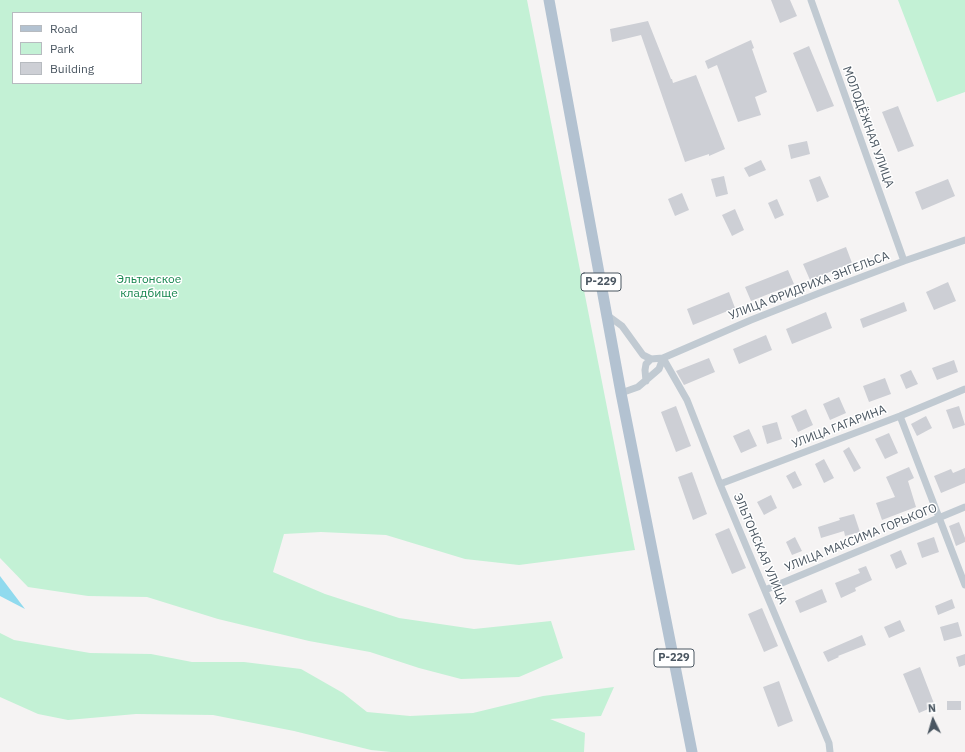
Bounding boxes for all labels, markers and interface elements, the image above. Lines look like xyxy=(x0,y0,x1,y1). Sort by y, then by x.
legend xyxy=(12,12,142,84)
text: Road xyxy=(50,21,78,36)
text: Park xyxy=(50,41,74,56)
text: Building xyxy=(50,61,94,76)
street label: МОЛОДЁЖНАЯ УЛИЦА xyxy=(839,64,897,190)
street label: УЛИЦА ФРИДРИХА ЭНГЕЛЬСА xyxy=(727,249,891,323)
park label: Эльтонское кладбище xyxy=(117,273,181,301)
road number: Р-229 xyxy=(581,273,621,291)
street label: УЛИЦА ГАГАРИНА xyxy=(790,402,888,452)
street label: ЭЛЬТОНСКАЯ УЛИЦА xyxy=(730,491,790,607)
street label: УЛИЦА МАКСИМА ГОРЬКОГО xyxy=(783,501,939,575)
road number: Р-229 xyxy=(654,649,694,667)
north arrow xyxy=(913,700,953,740)
text: N xyxy=(927,701,937,715)

